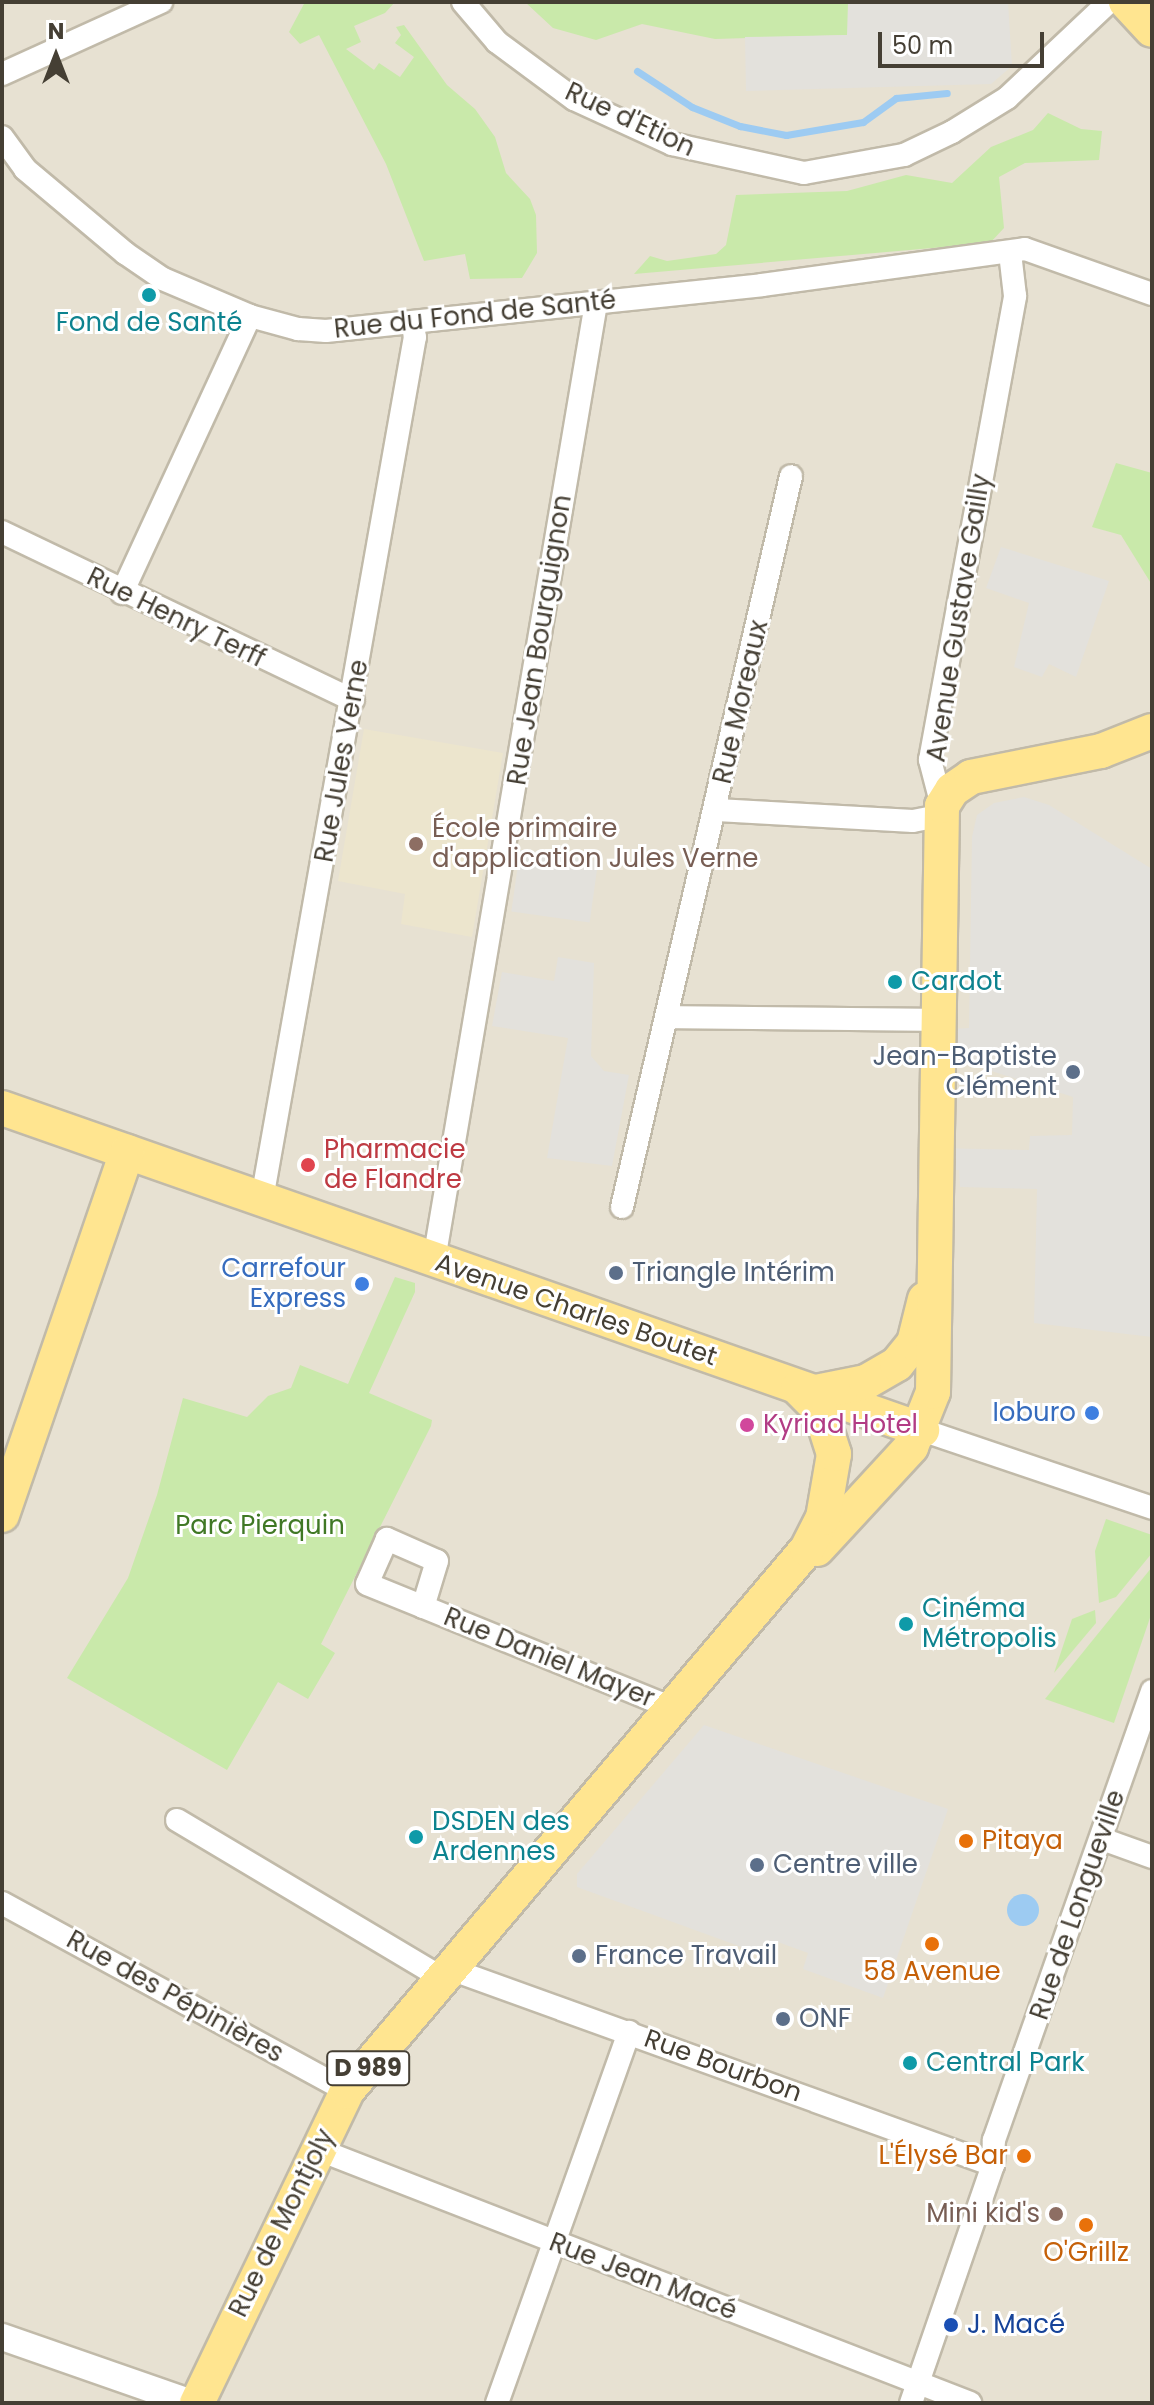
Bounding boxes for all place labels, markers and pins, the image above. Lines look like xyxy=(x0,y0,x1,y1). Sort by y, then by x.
marker: Fond de Santé xyxy=(140,286,158,304)
place label: Fond de Santé xyxy=(56,307,242,339)
place label: École primaire d'application Jules Verne xyxy=(432,813,758,874)
marker: École primaire d'application Jules Verne xyxy=(407,835,425,853)
place label: Cardot xyxy=(911,966,1002,998)
marker: Cardot xyxy=(886,973,904,991)
place label: Jean-Baptiste Clément xyxy=(872,1041,1057,1102)
marker: Jean-Baptiste Clément xyxy=(1064,1063,1082,1081)
place label: Pharmacie de Flandre xyxy=(324,1134,466,1196)
marker: Pharmacie de Flandre xyxy=(299,1156,317,1174)
place label: Carrefour Express xyxy=(221,1253,346,1314)
place label: Triangle Intérim xyxy=(632,1257,835,1289)
marker: Triangle Intérim xyxy=(607,1264,625,1282)
marker: Carrefour Express xyxy=(353,1275,371,1293)
place label: Ioburo xyxy=(992,1397,1076,1429)
marker: Ioburo xyxy=(1083,1404,1101,1422)
place label: Kyriad Hotel xyxy=(763,1409,918,1441)
marker: Kyriad Hotel xyxy=(738,1416,756,1434)
place label: Cinéma Métropolis xyxy=(922,1593,1057,1654)
marker: Cinéma Métropolis xyxy=(897,1615,915,1633)
place label: DSDEN des Ardennes xyxy=(432,1806,570,1868)
place label: Pitaya xyxy=(982,1825,1063,1857)
marker: DSDEN des Ardennes xyxy=(407,1828,425,1846)
marker: Pitaya xyxy=(957,1832,975,1850)
place label: Centre ville xyxy=(773,1849,918,1881)
marker: Centre ville xyxy=(748,1856,766,1874)
marker: 58 Avenue xyxy=(923,1935,941,1953)
place label: France Travail xyxy=(595,1940,777,1972)
marker: France Travail xyxy=(570,1947,588,1965)
place label: 58 Avenue xyxy=(863,1956,1001,1988)
place label: ONF xyxy=(799,2003,851,2035)
marker: ONF xyxy=(774,2010,792,2028)
place label: Central Park xyxy=(926,2047,1085,2079)
marker: Central Park xyxy=(901,2054,919,2072)
place label: L'Élysé Bar xyxy=(878,2140,1008,2172)
marker: L'Élysé Bar xyxy=(1015,2147,1033,2165)
place label: Mini kid's xyxy=(926,2198,1040,2230)
marker: Mini kid's xyxy=(1047,2205,1065,2223)
marker: O'Grillz xyxy=(1077,2216,1095,2234)
place label: O'Grillz xyxy=(1043,2237,1129,2269)
place label: J. Macé xyxy=(967,2309,1065,2341)
marker: J. Macé xyxy=(942,2316,960,2334)

